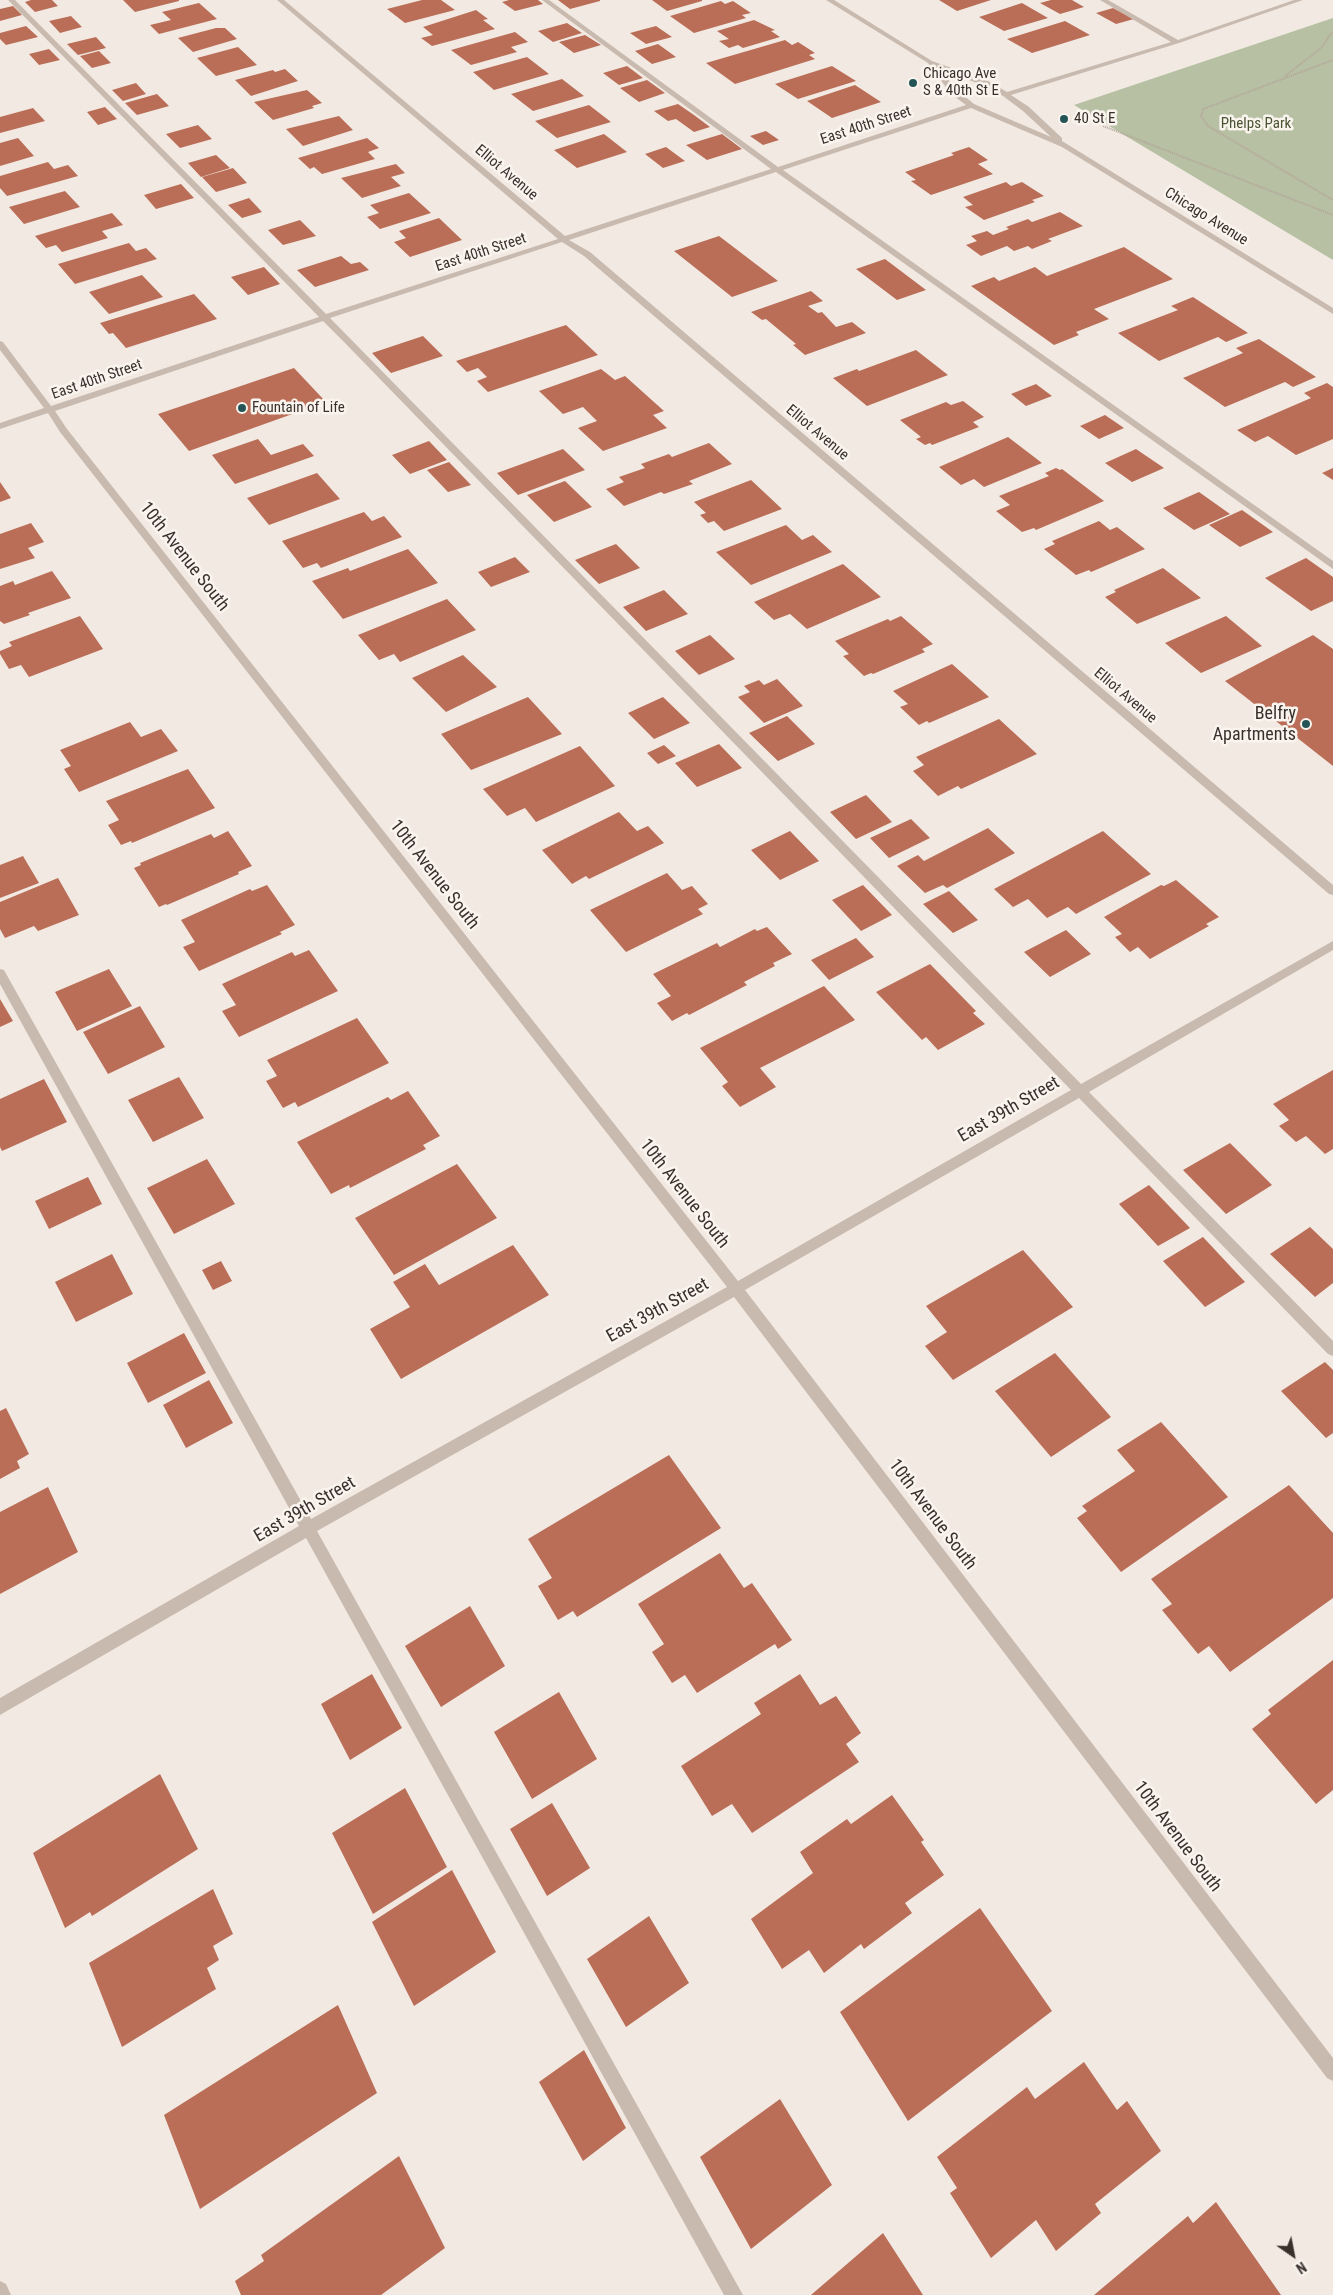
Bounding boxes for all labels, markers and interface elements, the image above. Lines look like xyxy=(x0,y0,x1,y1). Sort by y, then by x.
place label: Chicago Ave S & 40th St E xyxy=(923,65,999,100)
marker: Chicago Ave S & 40th St E xyxy=(907,77,919,89)
street label: East 40th Street xyxy=(818,103,914,149)
place label: 40 St E xyxy=(1074,110,1115,128)
marker: 40 St E xyxy=(1058,113,1070,125)
park label: Phelps Park xyxy=(1221,115,1291,133)
street label: Elliot Avenue xyxy=(471,142,541,204)
street label: Chicago Avenue xyxy=(1161,184,1251,250)
street label: East 40th Street xyxy=(433,230,529,276)
street label: East 40th Street xyxy=(49,356,145,404)
place label: Fountain of Life xyxy=(252,399,345,417)
marker: Fountain of Life xyxy=(236,402,248,414)
street label: Elliot Avenue xyxy=(782,402,852,464)
street label: 10th Avenue South xyxy=(135,498,233,616)
street label: Elliot Avenue xyxy=(1090,665,1160,727)
place label: Belfry Apartments xyxy=(1213,703,1296,746)
marker: Belfry Apartments xyxy=(1300,718,1312,730)
street label: 10th Avenue South xyxy=(385,816,483,934)
street label: East 39th Street xyxy=(955,1072,1063,1148)
street label: 10th Avenue South xyxy=(635,1135,733,1253)
street label: East 39th Street xyxy=(603,1274,713,1348)
street label: 10th Avenue South xyxy=(883,1455,981,1575)
street label: East 39th Street xyxy=(251,1472,359,1548)
street label: 10th Avenue South xyxy=(1128,1777,1226,1897)
north arrow xyxy=(1268,2230,1318,2280)
text: N xyxy=(1293,2259,1309,2277)

